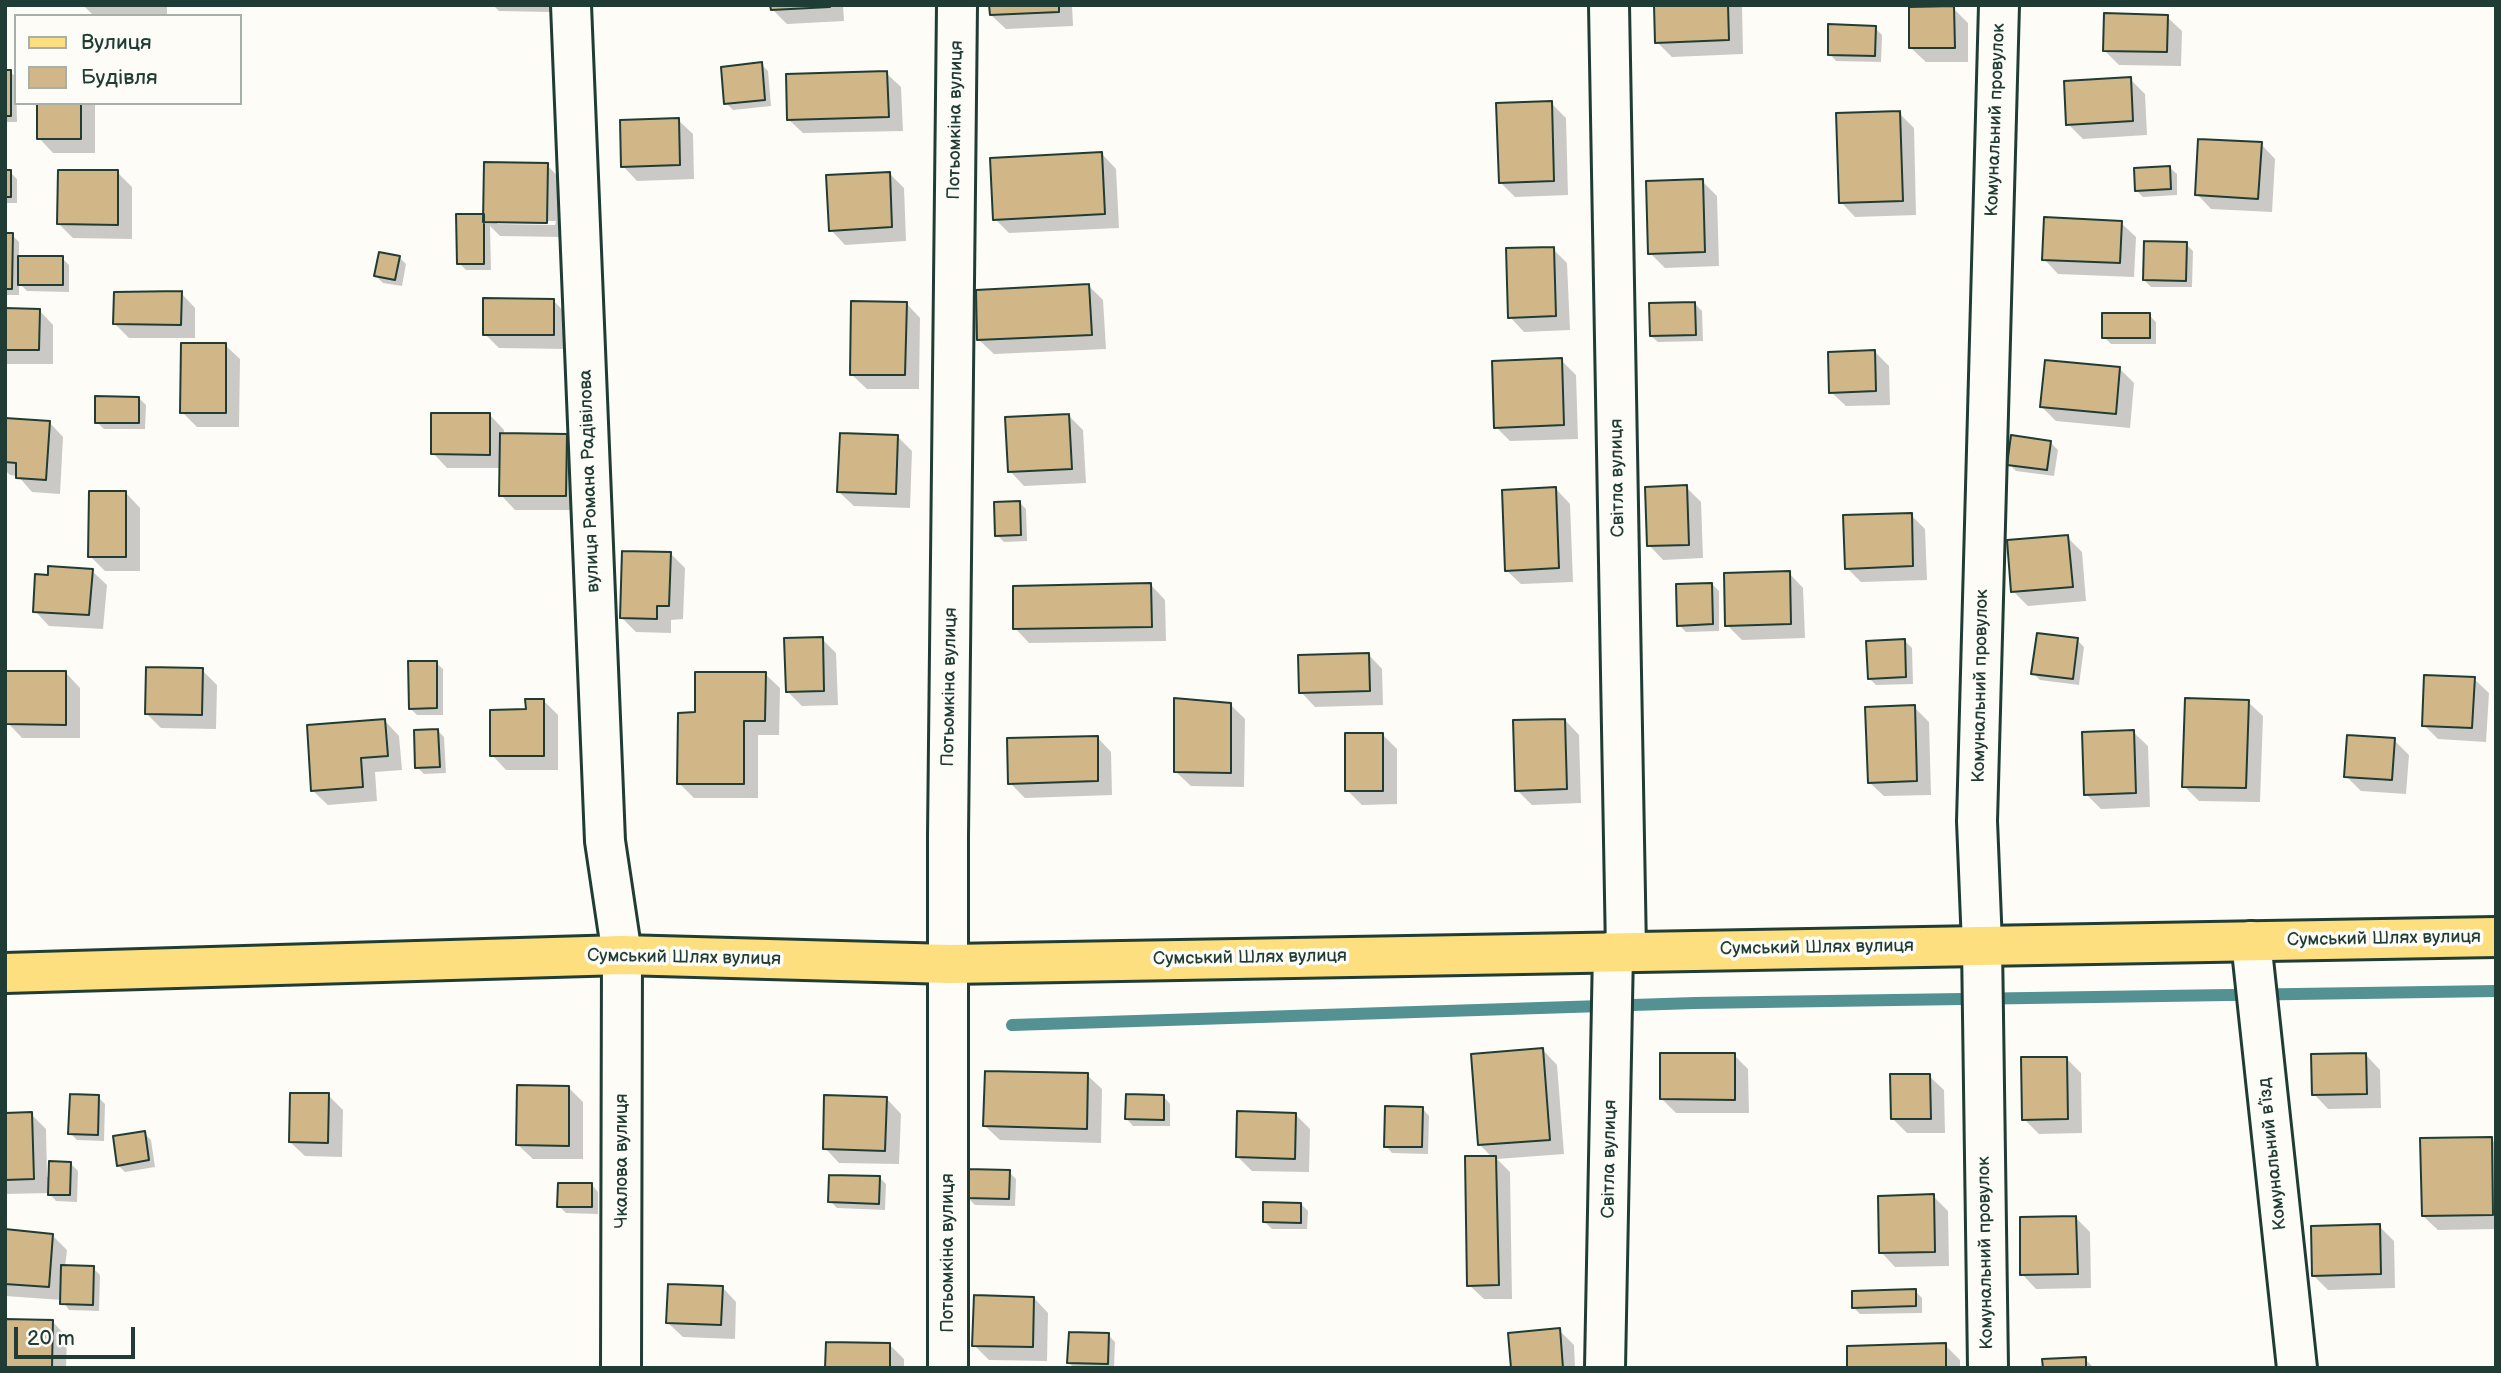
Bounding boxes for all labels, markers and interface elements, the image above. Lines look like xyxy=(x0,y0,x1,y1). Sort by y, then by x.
legend xyxy=(14,14,242,105)
street label: Комунальний провулок xyxy=(1982,23,2010,217)
text: Вулиця xyxy=(81,30,152,55)
street label: Потьомкіна вулиця xyxy=(944,40,968,200)
text: Будівля xyxy=(81,65,158,90)
street label: вулиця Романа Радівілова xyxy=(575,369,605,593)
street label: Світла вулиця xyxy=(1606,418,1630,538)
street label: Комунальний провулок xyxy=(1969,589,1993,783)
street label: Потьомкіна вулиця xyxy=(938,607,962,767)
street label: Сумський Шлях вулиця xyxy=(2287,927,2481,951)
street label: Сумський Шлях вулиця xyxy=(1720,936,1914,960)
street label: Сумський Шлях вулиця xyxy=(587,946,781,970)
street label: Сумський Шлях вулиця xyxy=(1153,946,1347,970)
street label: Комунальний в’їзд xyxy=(2254,1077,2292,1231)
street label: Чкалова вулиця xyxy=(611,1094,633,1228)
street label: Світла вулиця xyxy=(1598,1099,1622,1219)
street label: Комунальний провулок xyxy=(1974,1156,1998,1350)
street label: Потьомкіна вулиця xyxy=(937,1173,959,1333)
scale bar xyxy=(18,1314,138,1358)
text: 20 m xyxy=(27,1326,75,1351)

